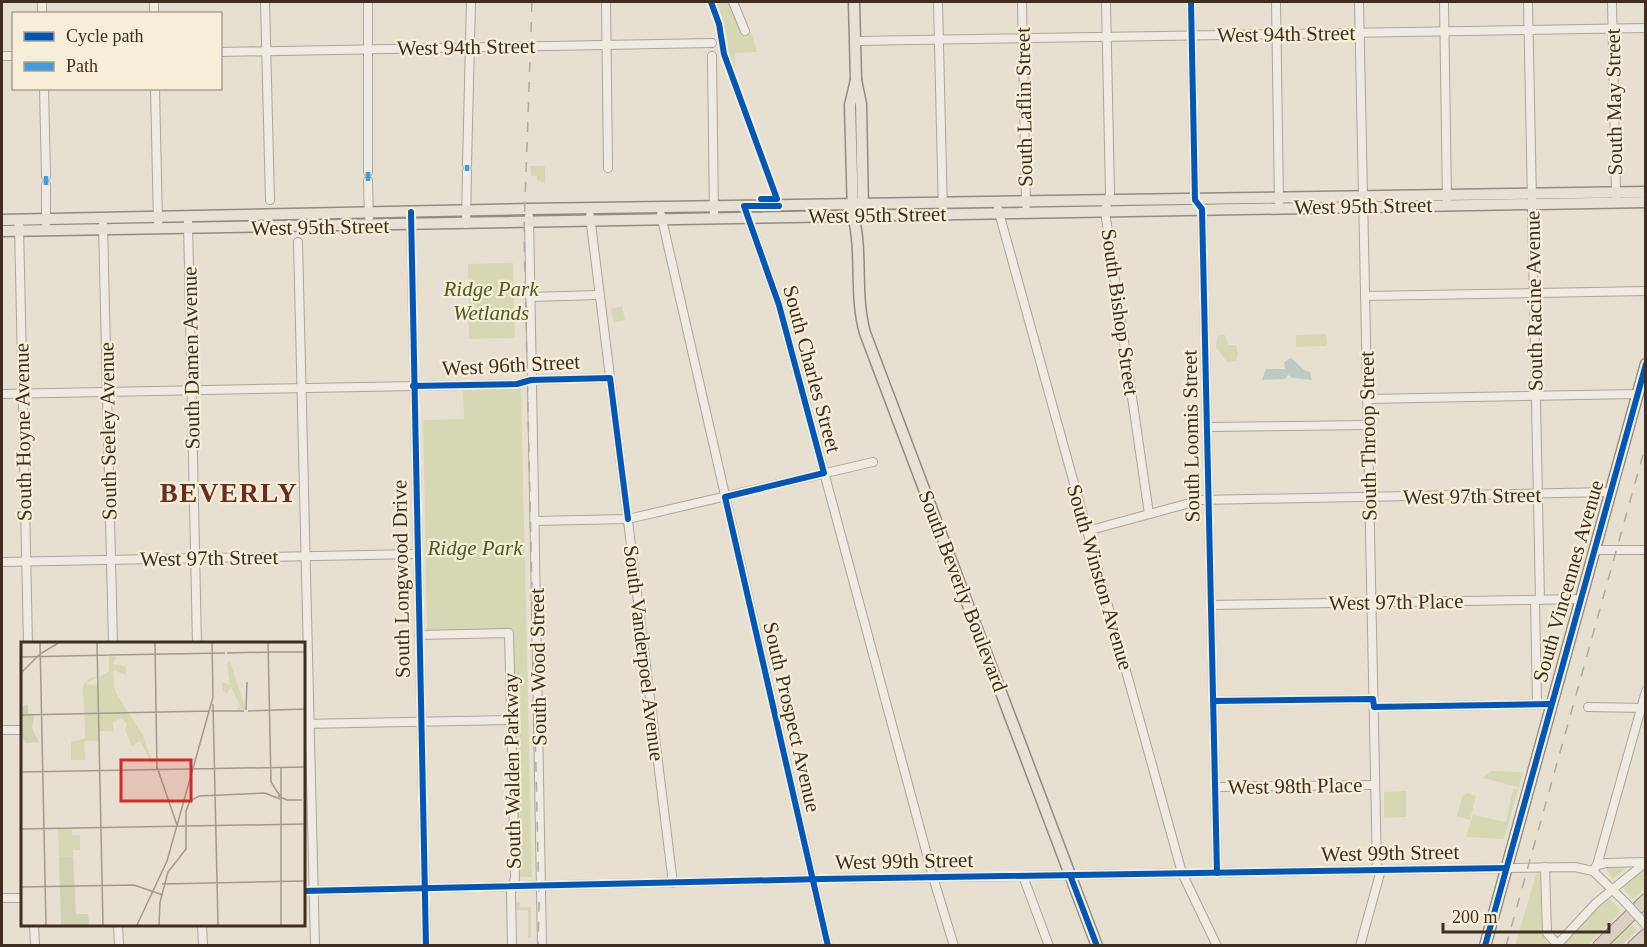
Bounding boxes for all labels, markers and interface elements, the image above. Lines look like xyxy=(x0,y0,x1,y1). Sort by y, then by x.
legend xyxy=(12,12,222,90)
street label: West 94th Street xyxy=(1217,21,1356,47)
text: Cycle path xyxy=(66,26,143,46)
street label: South Laflin Street xyxy=(1011,27,1037,187)
street label: South May Street xyxy=(1601,28,1627,176)
street label: West 94th Street xyxy=(397,34,536,60)
text: Path xyxy=(66,56,98,76)
street label: West 95th Street xyxy=(1294,193,1433,219)
street label: West 95th Street xyxy=(808,202,947,228)
street label: South Racine Avenue xyxy=(1520,211,1548,391)
street label: West 95th Street xyxy=(251,214,390,240)
street label: South Bishop Street xyxy=(1096,227,1144,397)
street label: South Damen Avenue xyxy=(177,266,205,450)
park label: Ridge Park Wetlands xyxy=(442,277,539,325)
street label: South Charles Street xyxy=(778,283,846,456)
street label: South Seeley Avenue xyxy=(94,342,122,520)
street label: South Hoyne Avenue xyxy=(9,343,37,521)
street label: West 96th Street xyxy=(441,349,581,381)
street label: South Loomis Street xyxy=(1177,349,1205,523)
street label: South Throop Street xyxy=(1355,351,1381,521)
street label: South Vincennes Avenue xyxy=(1528,477,1608,685)
district label: BEVERLY xyxy=(160,478,298,508)
street label: South Longwood Drive xyxy=(387,480,415,678)
street label: South Winston Avenue xyxy=(1062,481,1138,673)
street label: West 97th Street xyxy=(1403,483,1542,509)
street label: South Beverly Boulevard xyxy=(914,487,1013,695)
park label: Ridge Park xyxy=(426,536,523,560)
street label: South Vanderpoel Avenue xyxy=(619,544,669,762)
street label: West 97th Street xyxy=(140,545,279,571)
street label: South Wood Street xyxy=(525,588,551,746)
street label: West 97th Place xyxy=(1328,589,1464,615)
street label: South Prospect Avenue xyxy=(758,620,826,814)
inset map xyxy=(21,642,304,926)
street label: South Walden Parkway xyxy=(498,672,526,869)
street label: West 98th Place xyxy=(1227,773,1363,799)
street label: West 99th Street xyxy=(1321,840,1460,866)
street label: West 99th Street xyxy=(835,848,974,874)
scale bar xyxy=(1443,896,1610,934)
text: 200 m xyxy=(1452,907,1498,927)

